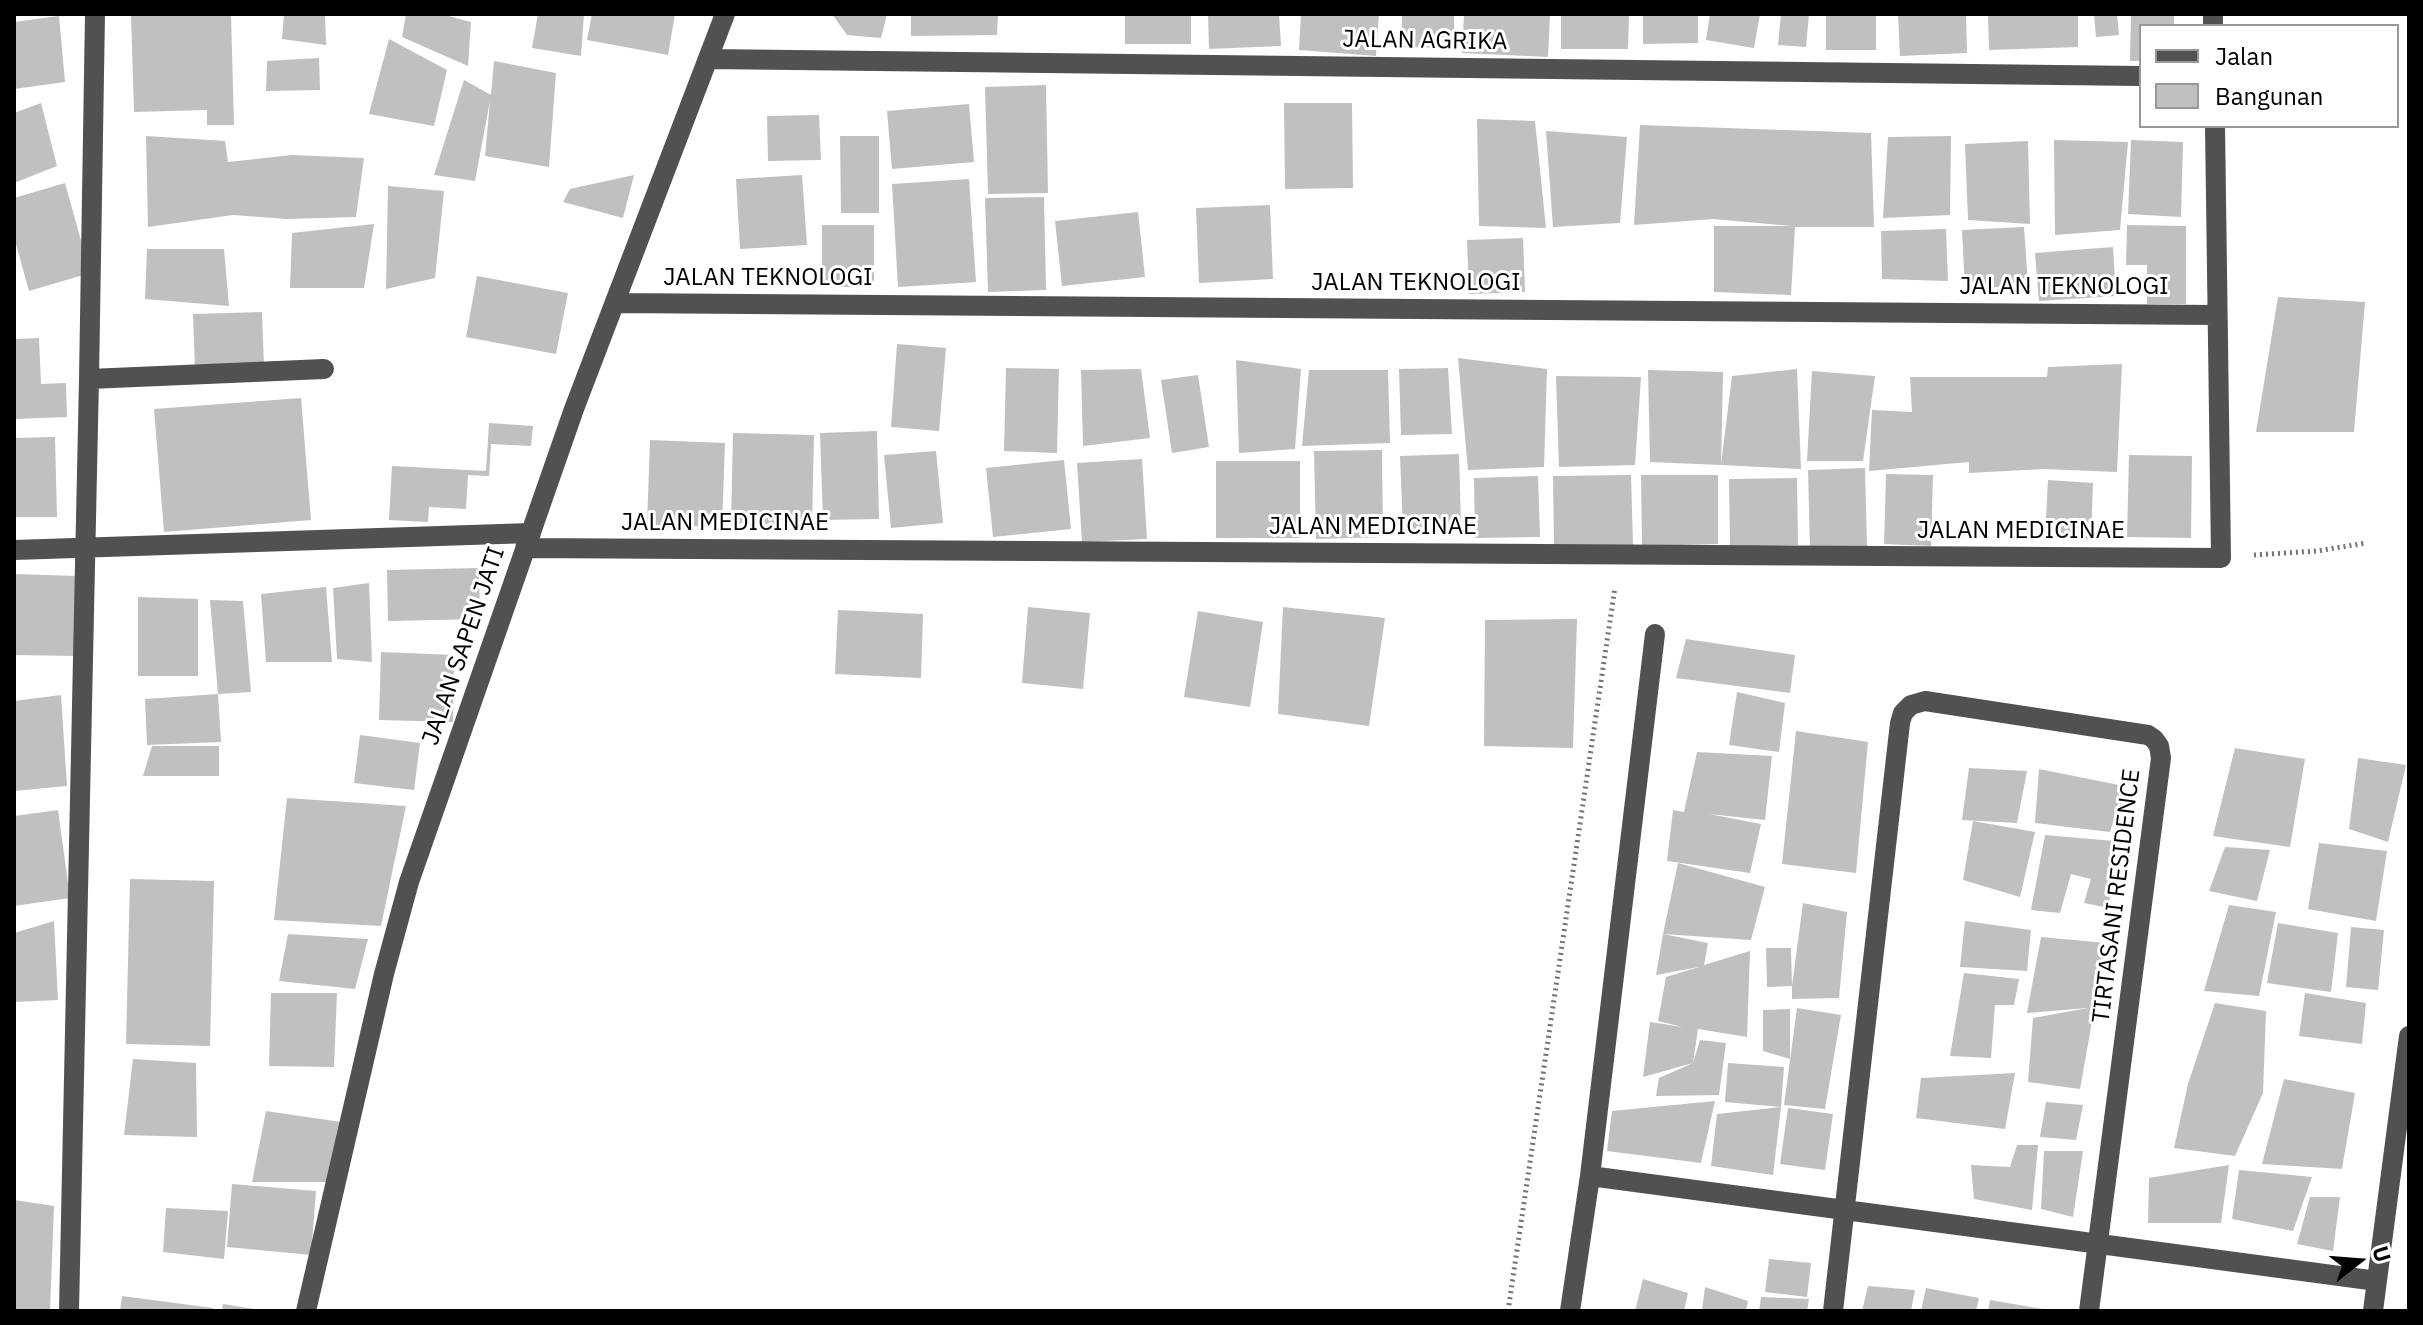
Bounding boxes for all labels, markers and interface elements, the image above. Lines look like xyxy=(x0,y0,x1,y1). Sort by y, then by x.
legend xyxy=(2139,24,2399,128)
street label: JALAN AGRIKA xyxy=(1342,25,1508,57)
text: Jalan xyxy=(2215,40,2273,72)
text: Bangunan xyxy=(2215,80,2323,112)
street label: JALAN TEKNOLOGI xyxy=(663,264,873,292)
street label: JALAN TEKNOLOGI xyxy=(1311,269,1521,297)
street label: JALAN TEKNOLOGI xyxy=(1959,273,2169,301)
street label: JALAN MEDICINAE xyxy=(621,509,829,537)
street label: JALAN MEDICINAE xyxy=(1269,513,1477,541)
street label: JALAN MEDICINAE xyxy=(1917,517,2125,545)
street label: JALAN SAPEN JATI xyxy=(417,543,511,749)
street label: TIRTASANI RESIDENCE xyxy=(2087,767,2147,1025)
north arrow xyxy=(2319,1221,2399,1301)
text: U xyxy=(2366,1242,2399,1265)

